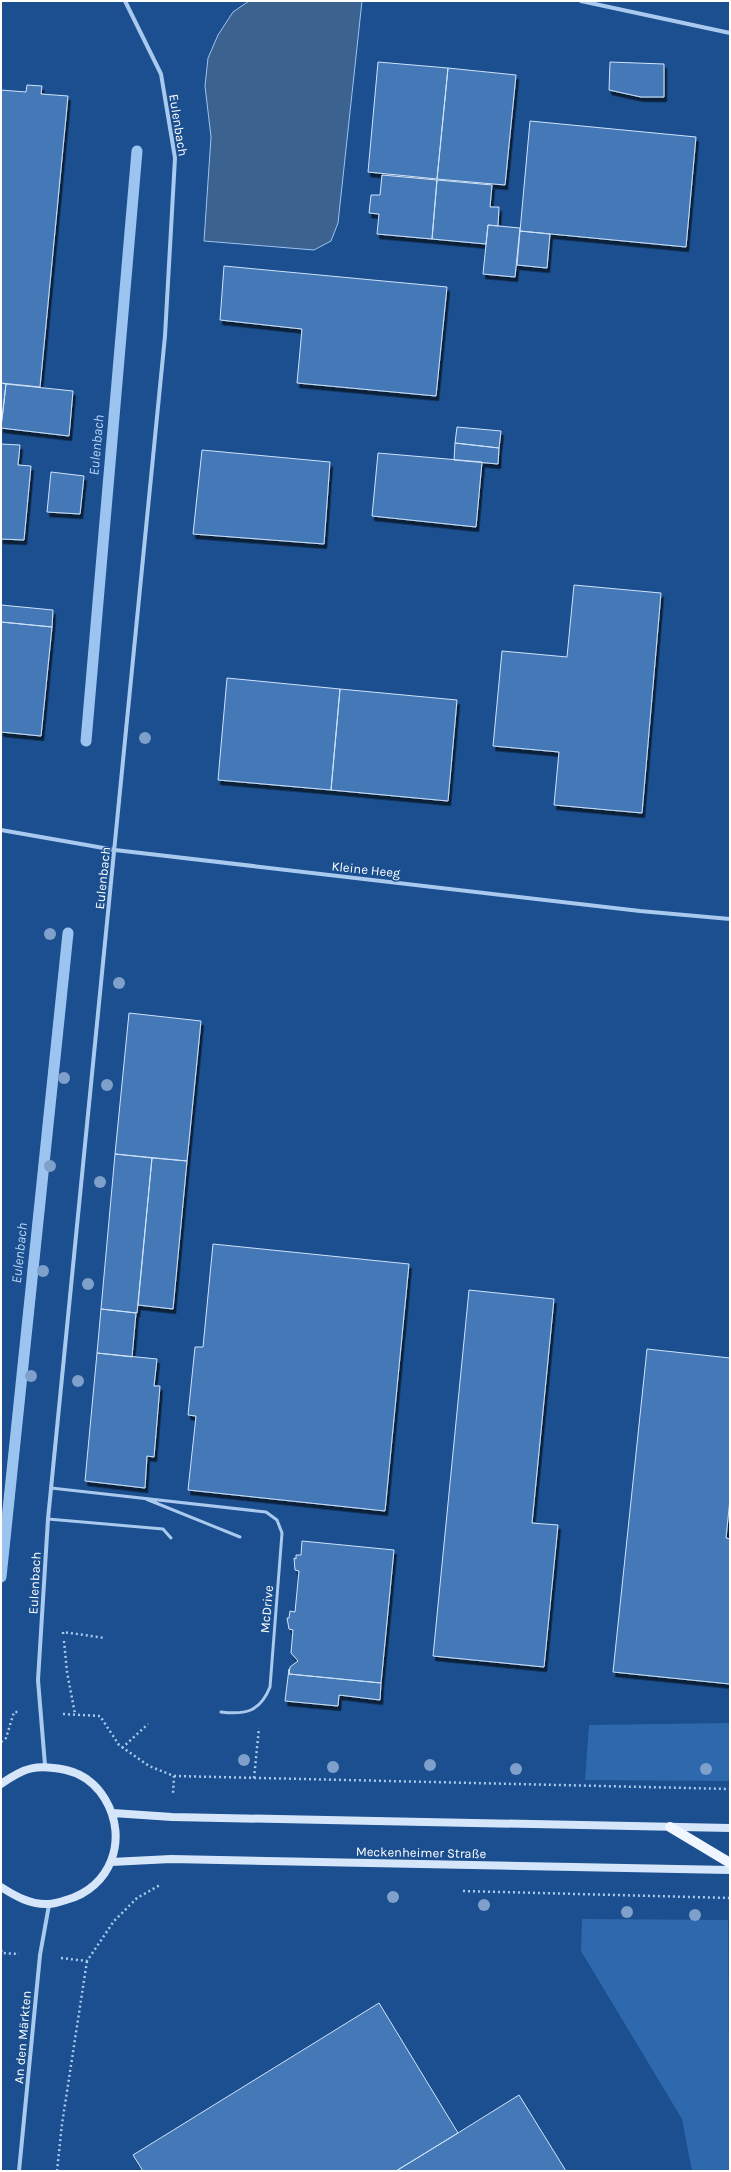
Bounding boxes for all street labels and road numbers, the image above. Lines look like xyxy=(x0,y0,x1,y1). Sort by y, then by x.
street label: Eulenbach xyxy=(166,93,191,157)
street label: Eulenbach xyxy=(92,846,113,910)
street label: Kleine Heeg xyxy=(331,858,402,881)
street label: Eulenbach xyxy=(25,1551,44,1615)
street label: McDrive xyxy=(257,1584,276,1634)
street label: Meckenheimer Straße xyxy=(356,1844,487,1861)
street label: An den Märkten xyxy=(11,1990,34,2084)

